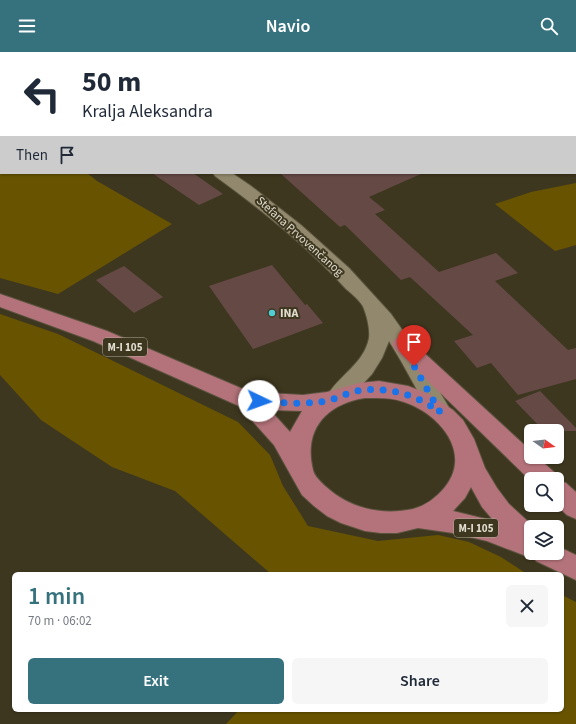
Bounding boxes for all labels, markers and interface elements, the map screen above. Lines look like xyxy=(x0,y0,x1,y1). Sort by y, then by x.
text: Navio xyxy=(266,14,310,39)
icon: menu xyxy=(16,15,38,37)
icon: search xyxy=(538,15,560,37)
text: 50 m xyxy=(82,62,141,102)
icon: left xyxy=(16,68,68,120)
text: Kralja Aleksandra xyxy=(82,99,213,124)
icon: arrive xyxy=(56,144,78,166)
text: Then xyxy=(16,145,48,166)
street label: Stefana Prvovenčanog xyxy=(252,193,347,280)
place label: INA xyxy=(280,305,299,322)
marker: INA xyxy=(267,308,277,318)
pin xyxy=(397,325,431,366)
icon: arrive xyxy=(403,331,425,353)
road number: M-I 105 xyxy=(103,338,147,356)
position arrow xyxy=(238,380,280,422)
north arrow xyxy=(524,424,564,464)
map controls xyxy=(524,424,564,560)
button: search xyxy=(524,472,564,512)
road number: M-I 105 xyxy=(454,519,498,537)
button: layers xyxy=(524,520,564,560)
text: 1 min xyxy=(28,579,85,614)
button: close xyxy=(506,585,548,627)
text: 70 m · 06:02 xyxy=(28,612,92,630)
button: Exit xyxy=(28,658,284,704)
button: Share xyxy=(292,658,548,704)

